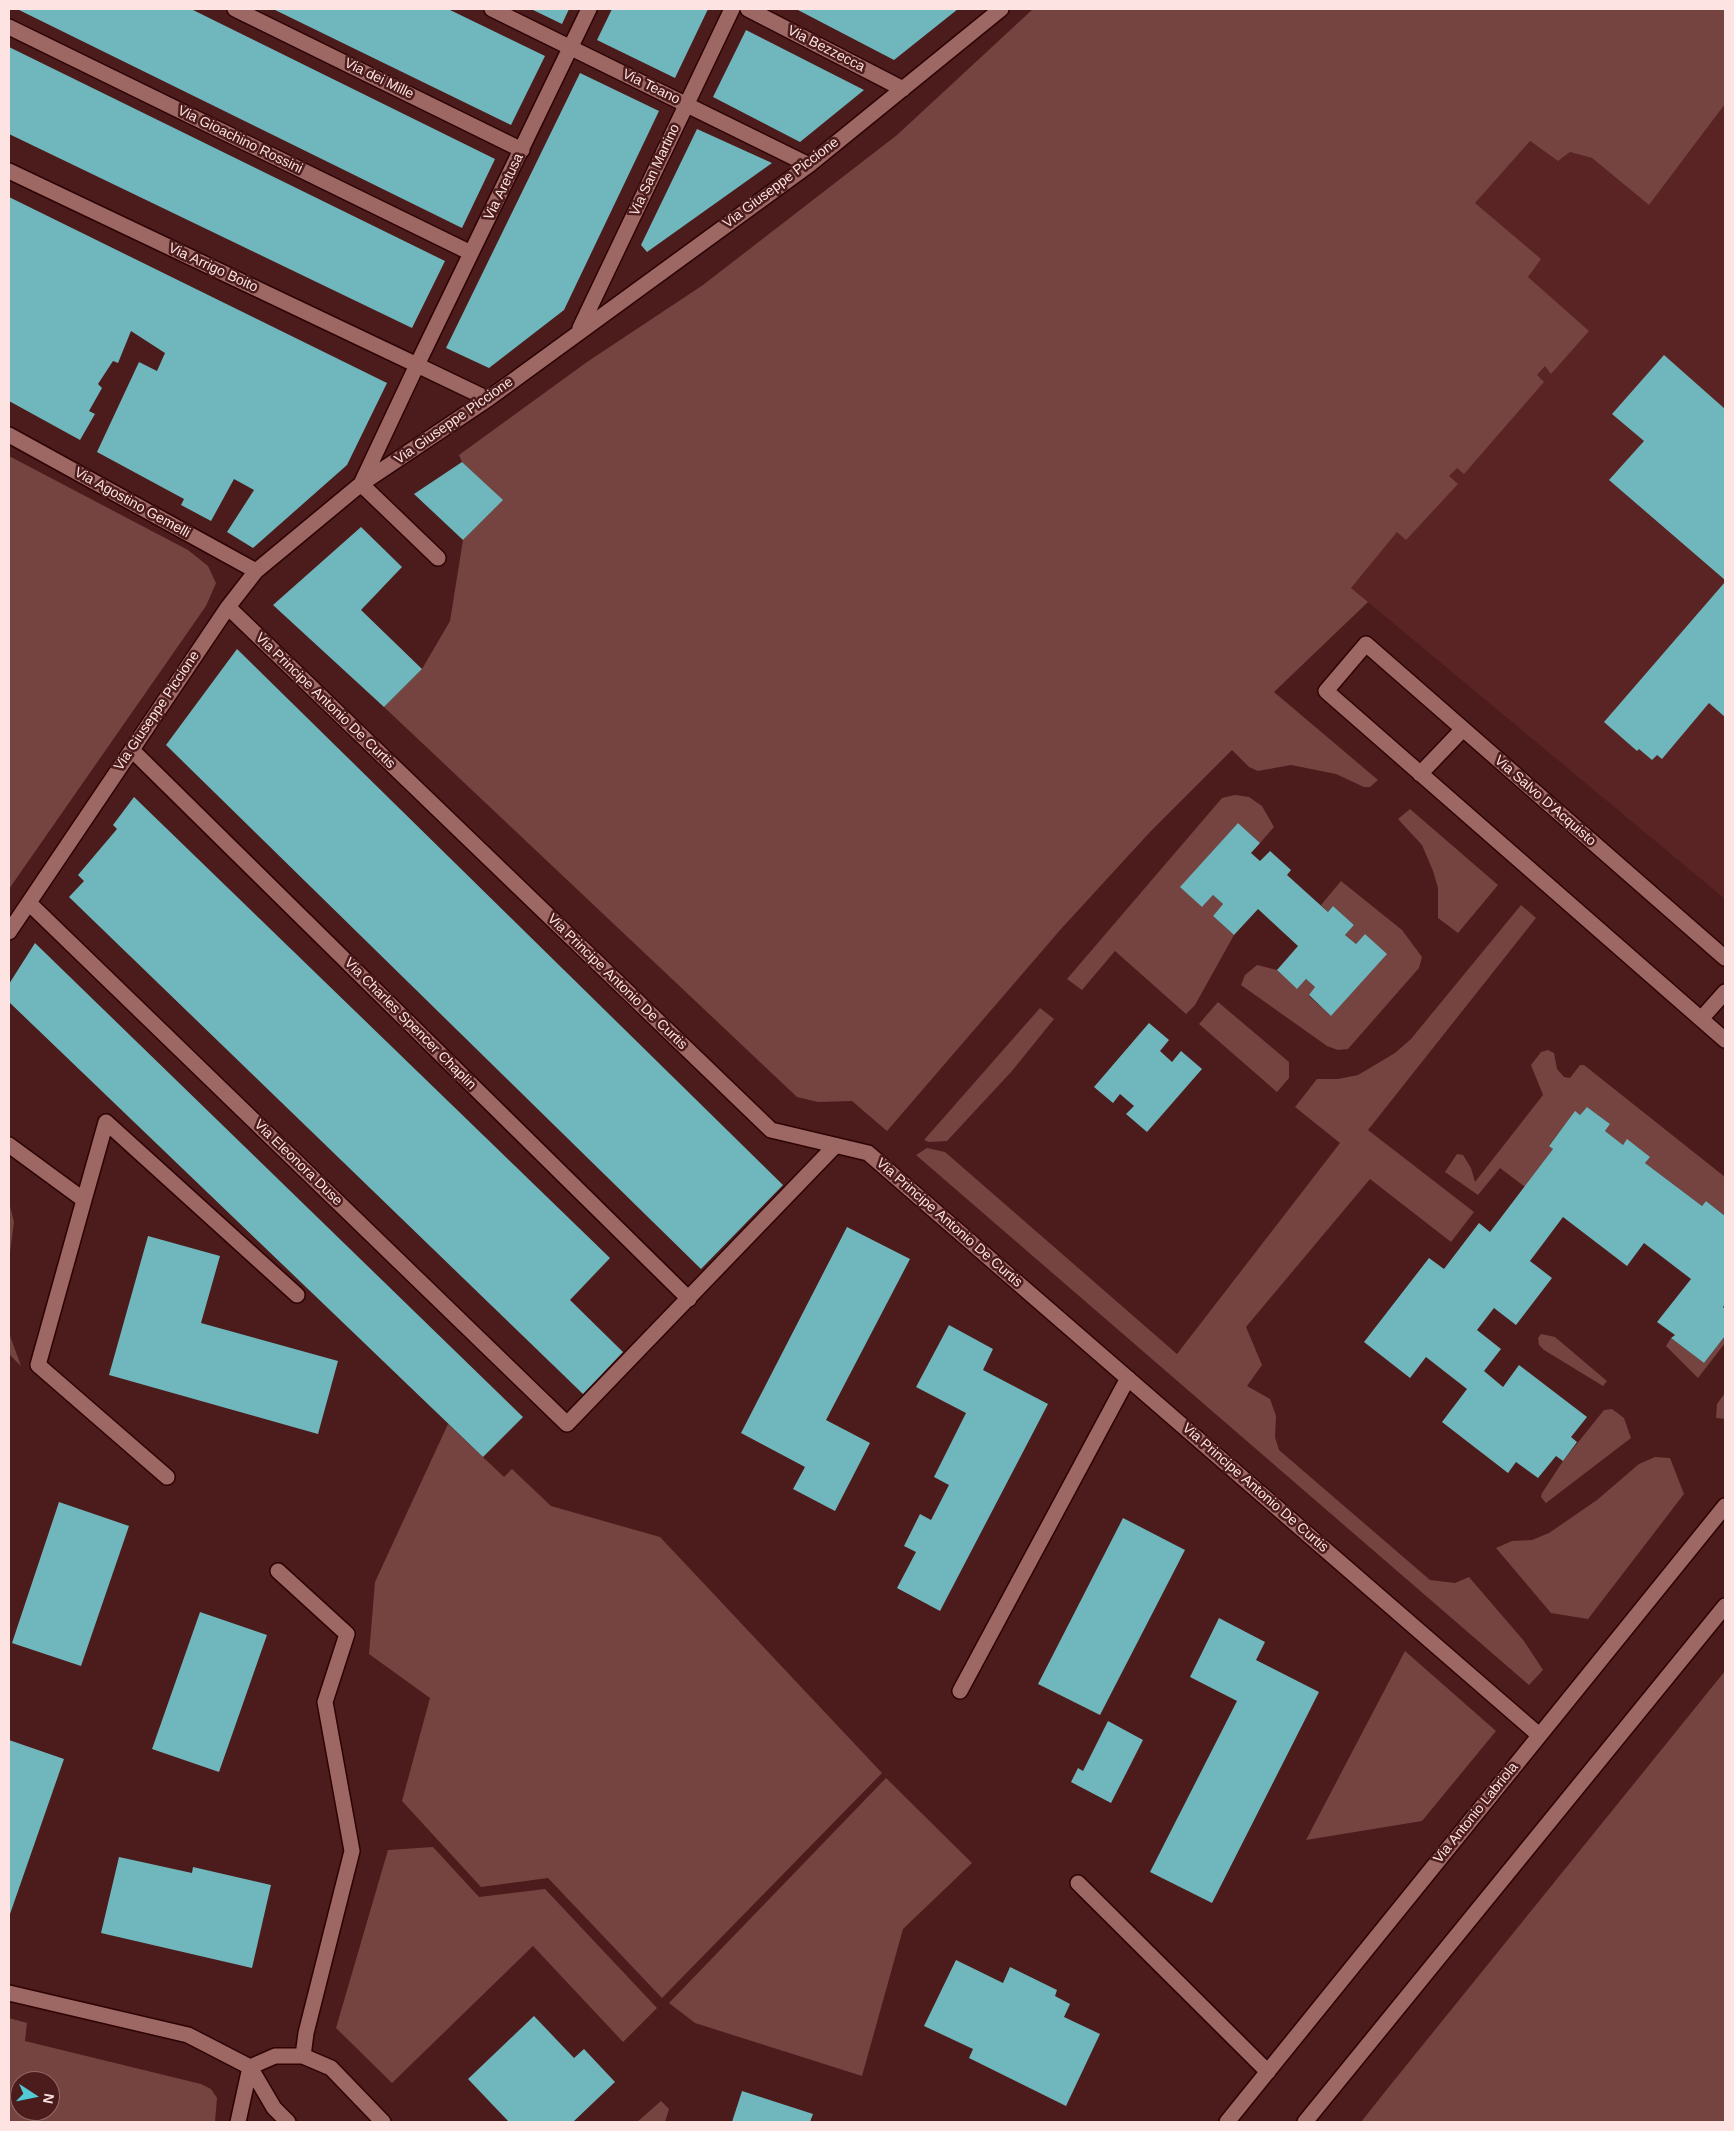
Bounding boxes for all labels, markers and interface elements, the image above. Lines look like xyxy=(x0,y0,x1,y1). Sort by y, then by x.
street label: Via Bezzecca xyxy=(785,22,867,76)
street label: Via dei Mille xyxy=(342,55,416,103)
street label: Via Teano xyxy=(619,66,683,108)
street label: Via Gioachino Rossini xyxy=(175,102,305,178)
street label: Via San Martino xyxy=(626,121,684,219)
street label: Via Giuseppe Piccione xyxy=(720,134,842,232)
street label: Via Aretusa xyxy=(481,151,527,223)
street label: Via Arrigo Boito xyxy=(165,240,261,296)
street label: Via Giuseppe Piccione xyxy=(392,374,516,468)
street label: Via Agostino Gemelli xyxy=(71,464,193,542)
street label: Via Principe Antonio De Curtis xyxy=(252,630,398,772)
street label: Via Giuseppe Piccione xyxy=(111,648,203,774)
street label: Via Salvo D'Acquisto xyxy=(1491,752,1599,850)
street label: Via Principe Antonio De Curtis xyxy=(544,911,690,1053)
street label: Via Charles Spencer Chaplin xyxy=(341,955,479,1093)
street label: Via Eleonora Duse xyxy=(250,1116,346,1210)
street label: Via Principe Antonio De Curtis xyxy=(873,1155,1025,1291)
street label: Via Principe Antonio De Curtis xyxy=(1179,1420,1331,1556)
street label: Via Antonio Labriola xyxy=(1430,1759,1522,1867)
north arrow xyxy=(10,2071,60,2121)
text: N xyxy=(40,2092,58,2105)

